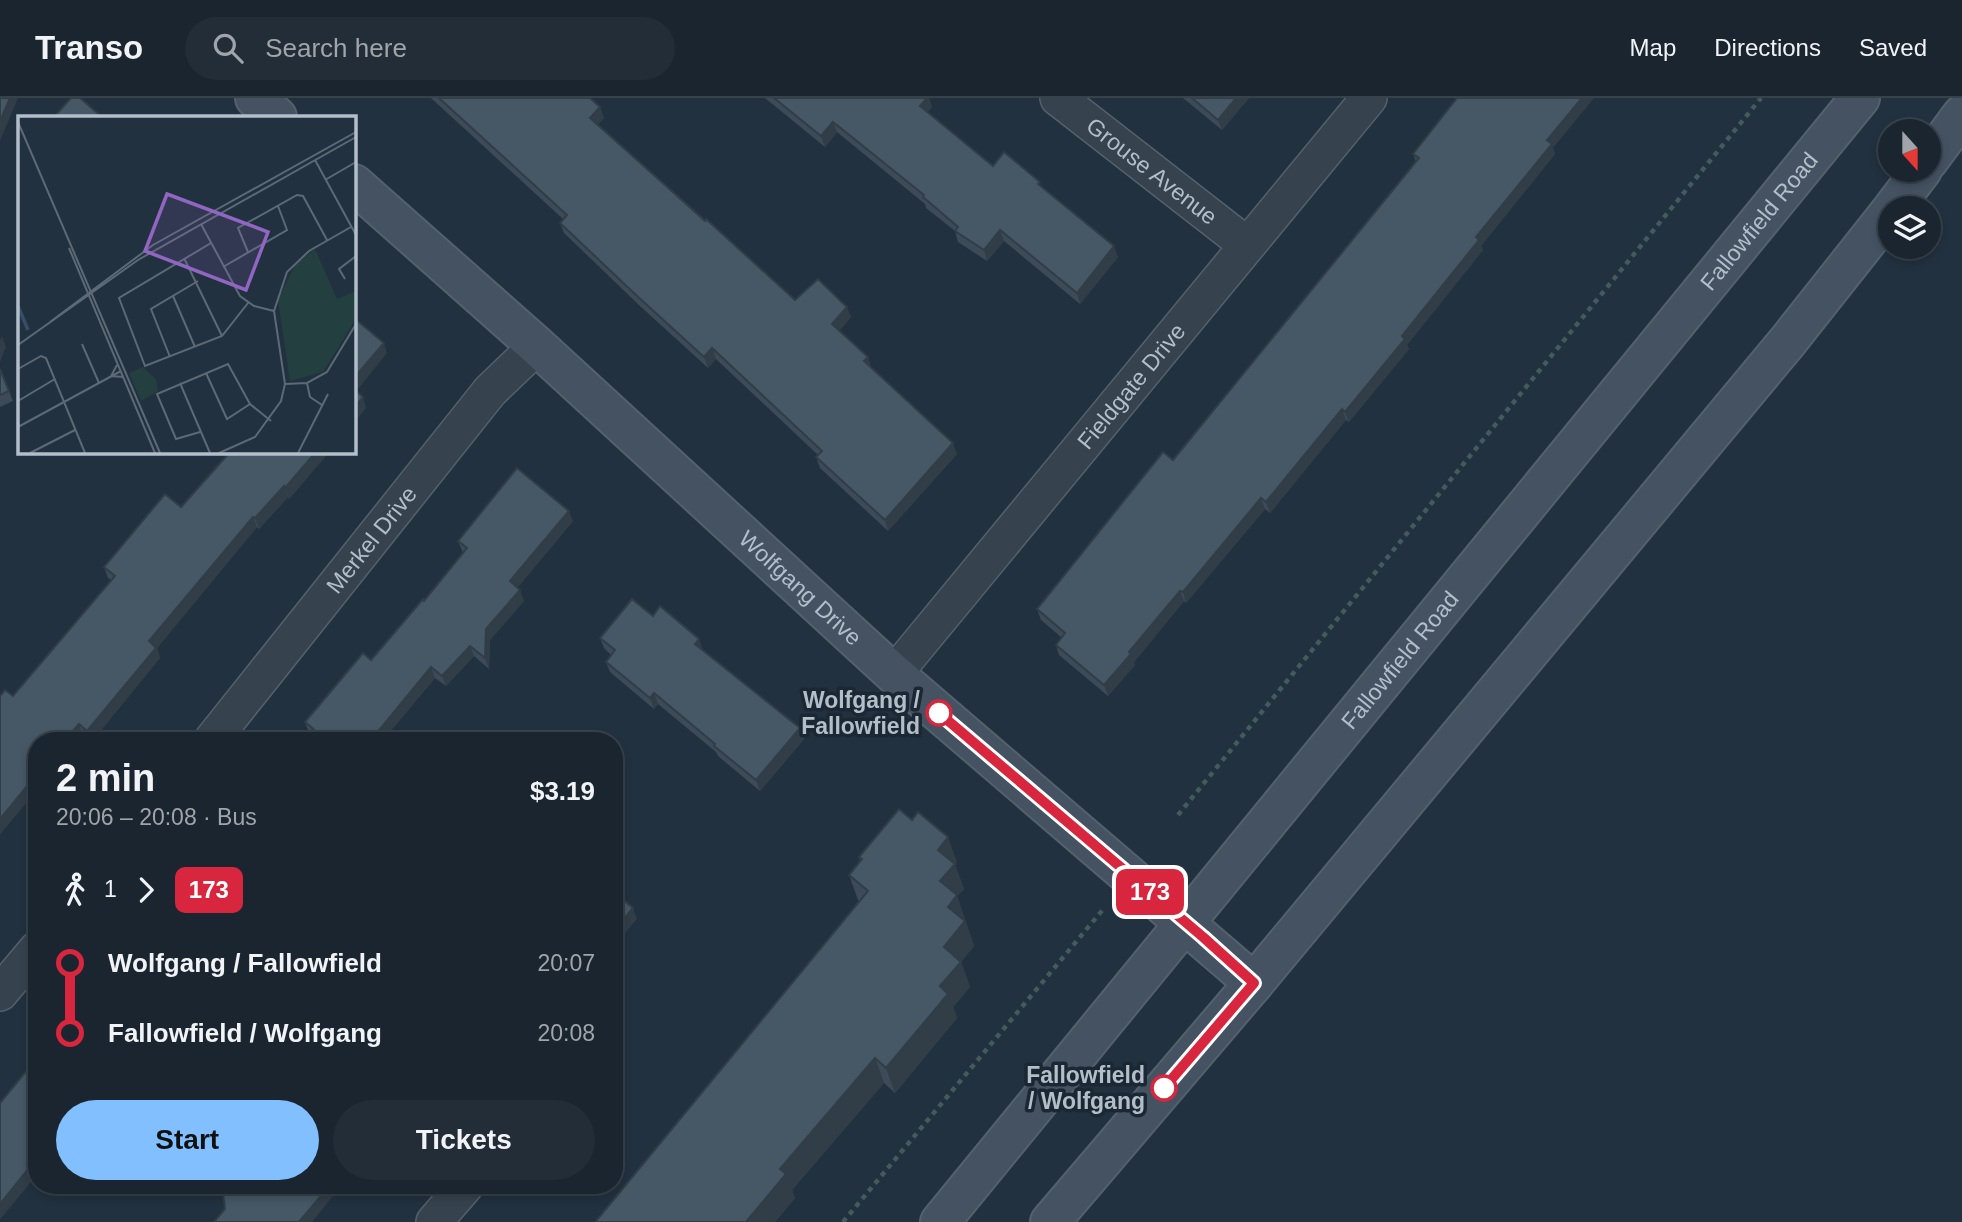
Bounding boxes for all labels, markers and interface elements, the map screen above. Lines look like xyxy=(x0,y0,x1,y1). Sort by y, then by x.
search box xyxy=(185,17,675,80)
text: Transo xyxy=(35,29,143,66)
icon: search xyxy=(209,29,247,67)
text: Search here xyxy=(265,33,407,63)
text: Map xyxy=(1630,34,1676,61)
text: Directions xyxy=(1714,34,1821,61)
text: Saved xyxy=(1859,34,1927,61)
street label: Grouse Avenue xyxy=(1082,112,1222,230)
inset map xyxy=(18,116,355,453)
north arrow xyxy=(1878,119,1941,182)
map controls xyxy=(1878,119,1941,259)
street label: Fallowfield Road xyxy=(1695,147,1823,296)
button: layers xyxy=(1878,196,1941,259)
street label: Fieldgate Drive xyxy=(1072,318,1191,454)
street label: Merkel Drive xyxy=(321,481,422,598)
street label: Wolfgang Drive xyxy=(734,525,867,651)
street label: Fallowfield Road xyxy=(1336,586,1464,734)
place label: Wolfgang / Fallowfield xyxy=(801,687,921,739)
marker: Wolfgang / Fallowfield xyxy=(926,700,952,726)
text: 2 min xyxy=(56,757,155,799)
text: $3.19 xyxy=(530,776,595,806)
text: 20:06 – 20:08 · Bus xyxy=(56,804,257,830)
line badge: 173 xyxy=(1110,869,1190,915)
icon: walk xyxy=(56,871,94,909)
icon: forward xyxy=(127,871,165,909)
text: 1 xyxy=(104,876,117,902)
text: 173 xyxy=(189,876,229,903)
text: 173 xyxy=(1130,878,1170,905)
text: Wolfgang / Fallowfield xyxy=(108,948,382,978)
text: 20:07 xyxy=(537,950,595,976)
text: Fallowfield / Wolfgang xyxy=(108,1018,382,1048)
text: 20:08 xyxy=(537,1020,595,1046)
place label: Fallowfield / Wolfgang xyxy=(1026,1062,1145,1114)
marker: Fallowfield / Wolfgang xyxy=(1151,1075,1177,1101)
button: Start xyxy=(56,1100,319,1180)
button: Tickets xyxy=(333,1100,595,1180)

